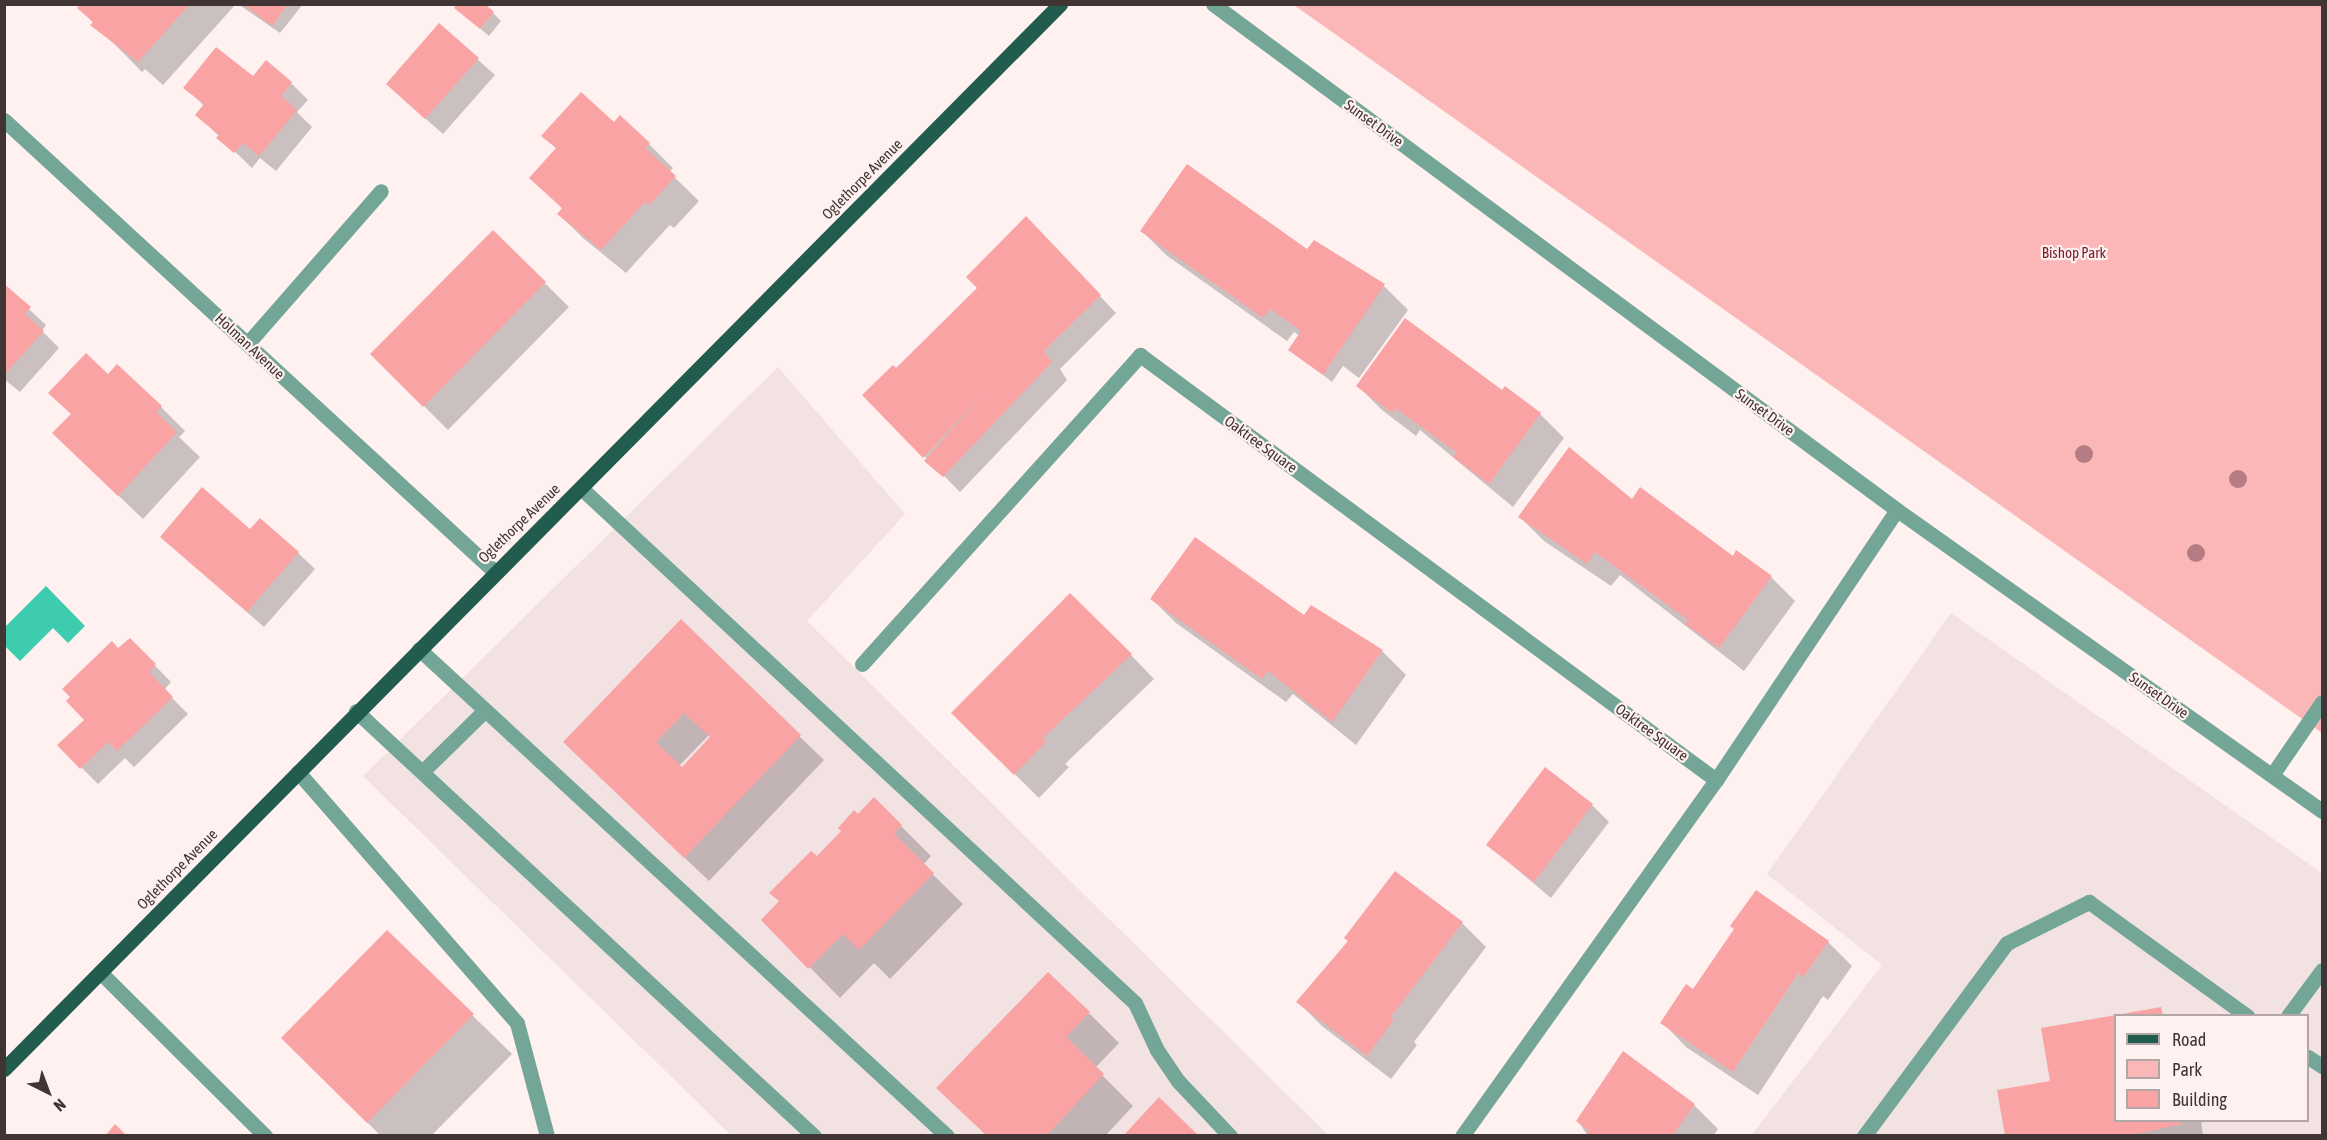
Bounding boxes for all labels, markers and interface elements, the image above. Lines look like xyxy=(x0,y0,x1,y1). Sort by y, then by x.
street label: Sunset Drive xyxy=(1341,96,1407,150)
street label: Oglethorpe Avenue xyxy=(818,135,906,223)
park label: Bishop Park xyxy=(2042,244,2106,262)
street label: Holman Avenue xyxy=(212,309,288,383)
street label: Sunset Drive xyxy=(1732,385,1798,439)
street label: Oaktree Square xyxy=(1221,412,1301,476)
street label: Oglethorpe Avenue xyxy=(474,480,564,566)
street label: Sunset Drive xyxy=(2126,668,2192,722)
street label: Oaktree Square xyxy=(1612,700,1692,764)
street label: Oglethorpe Avenue xyxy=(133,825,221,913)
legend xyxy=(2114,1014,2309,1122)
text: Road xyxy=(2172,1029,2206,1050)
text: Park xyxy=(2172,1059,2202,1080)
north arrow xyxy=(18,1062,78,1122)
text: Building xyxy=(2172,1089,2227,1110)
text: N xyxy=(51,1096,70,1115)

